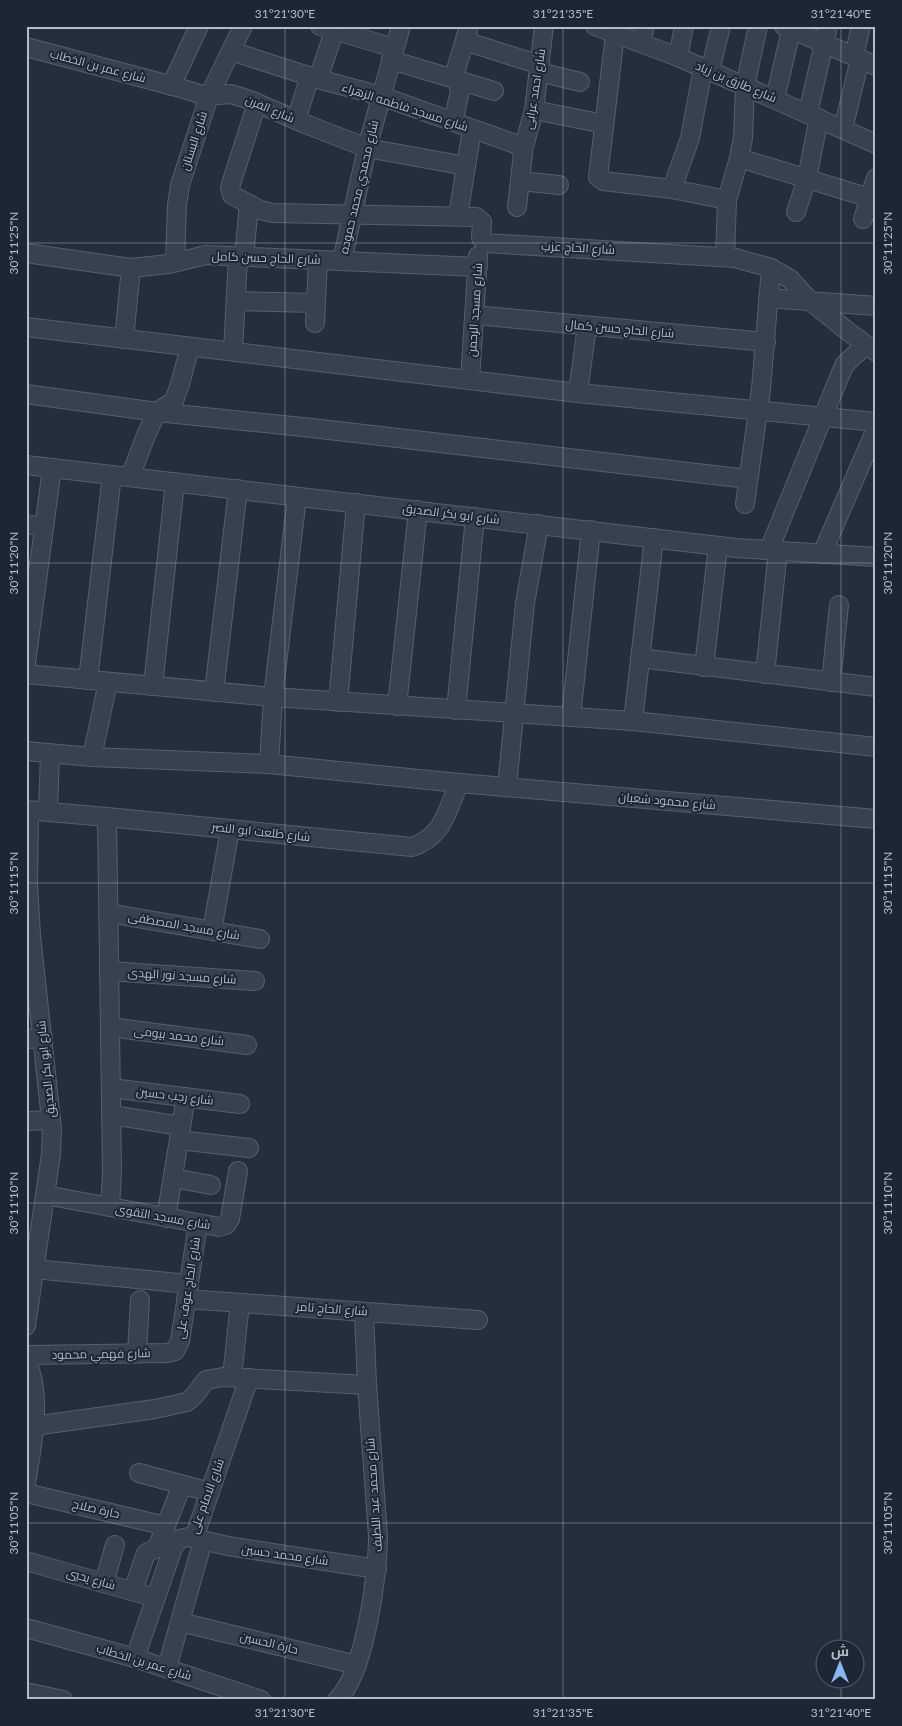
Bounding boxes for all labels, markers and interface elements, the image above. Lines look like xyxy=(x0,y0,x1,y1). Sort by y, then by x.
text: 31°21'30"E xyxy=(255,6,315,21)
text: 31°21'35"E xyxy=(533,6,593,21)
text: 31°21'40"E xyxy=(811,6,871,21)
street label: شارع عمر بن الخطاب xyxy=(48,46,148,87)
street label: شارع احمد عرابى xyxy=(521,47,549,131)
street label: شارع طارق بن زياد xyxy=(693,58,779,106)
street label: شارع مسجد فاطمه الزهراء xyxy=(340,79,470,135)
street label: شارع الفرن xyxy=(243,91,297,127)
street label: شارع البستان xyxy=(177,109,211,173)
street label: شارع محمدي محمد حموده xyxy=(336,119,384,256)
text: 30°11'25"N xyxy=(6,212,21,274)
text: 30°11'25"N xyxy=(880,212,895,274)
street label: شارع الحاج عزب xyxy=(541,238,615,258)
street label: شارع الحاج حسن كامل xyxy=(211,248,321,268)
street label: شارع مسجد الرحمن xyxy=(464,262,486,358)
street label: شارع الحاج حسن كمال xyxy=(565,316,675,342)
street label: شارع ابو بكر الصديق xyxy=(402,500,501,528)
text: 30°11'20"N xyxy=(6,532,21,594)
text: 30°11'20"N xyxy=(880,532,895,594)
street label: شارع محمود شعبان xyxy=(618,789,716,813)
street label: شارع طلعت ابو النصر xyxy=(210,819,311,845)
text: 30°11'15"N xyxy=(6,852,21,914)
text: 30°11'15"N xyxy=(880,852,895,914)
street label: شارع مسجد المصطفى xyxy=(127,908,241,944)
street label: شارع مسجد نور الهدى xyxy=(127,964,237,988)
street label: شارع ابو بكر الصديق xyxy=(33,1020,59,1118)
street label: شارع محمد بيومى xyxy=(133,1023,225,1049)
street label: شارع رجب حسين xyxy=(135,1083,215,1109)
text: 30°11'10"N xyxy=(6,1172,21,1234)
text: 30°11'10"N xyxy=(880,1172,895,1234)
street label: شارع مسجد التقوى xyxy=(114,1201,212,1233)
street label: شارع الحاج عوف على xyxy=(172,1236,204,1340)
street label: شارع الحاج تامر xyxy=(295,1298,368,1319)
street label: شارع فهمي محمود xyxy=(51,1345,151,1365)
street label: شارع محمد عبد اللطيف xyxy=(362,1437,386,1553)
street label: شارع الامام على xyxy=(186,1456,228,1536)
text: 30°11'05"N xyxy=(6,1492,21,1554)
text: 30°11'05"N xyxy=(880,1492,895,1554)
street label: حارة صلاح xyxy=(71,1496,121,1522)
street label: شارع محمد حسين xyxy=(240,1541,330,1569)
street label: شارع يحيي xyxy=(65,1564,117,1594)
street label: حارة الحسين xyxy=(238,1628,300,1657)
north arrow xyxy=(814,1638,864,1688)
street label: شارع عمر بن الخطاب xyxy=(94,1640,194,1684)
text: ش xyxy=(831,1642,849,1660)
text: 31°21'30"E xyxy=(255,1705,315,1720)
text: 31°21'35"E xyxy=(533,1705,593,1720)
text: 31°21'40"E xyxy=(811,1705,871,1720)

